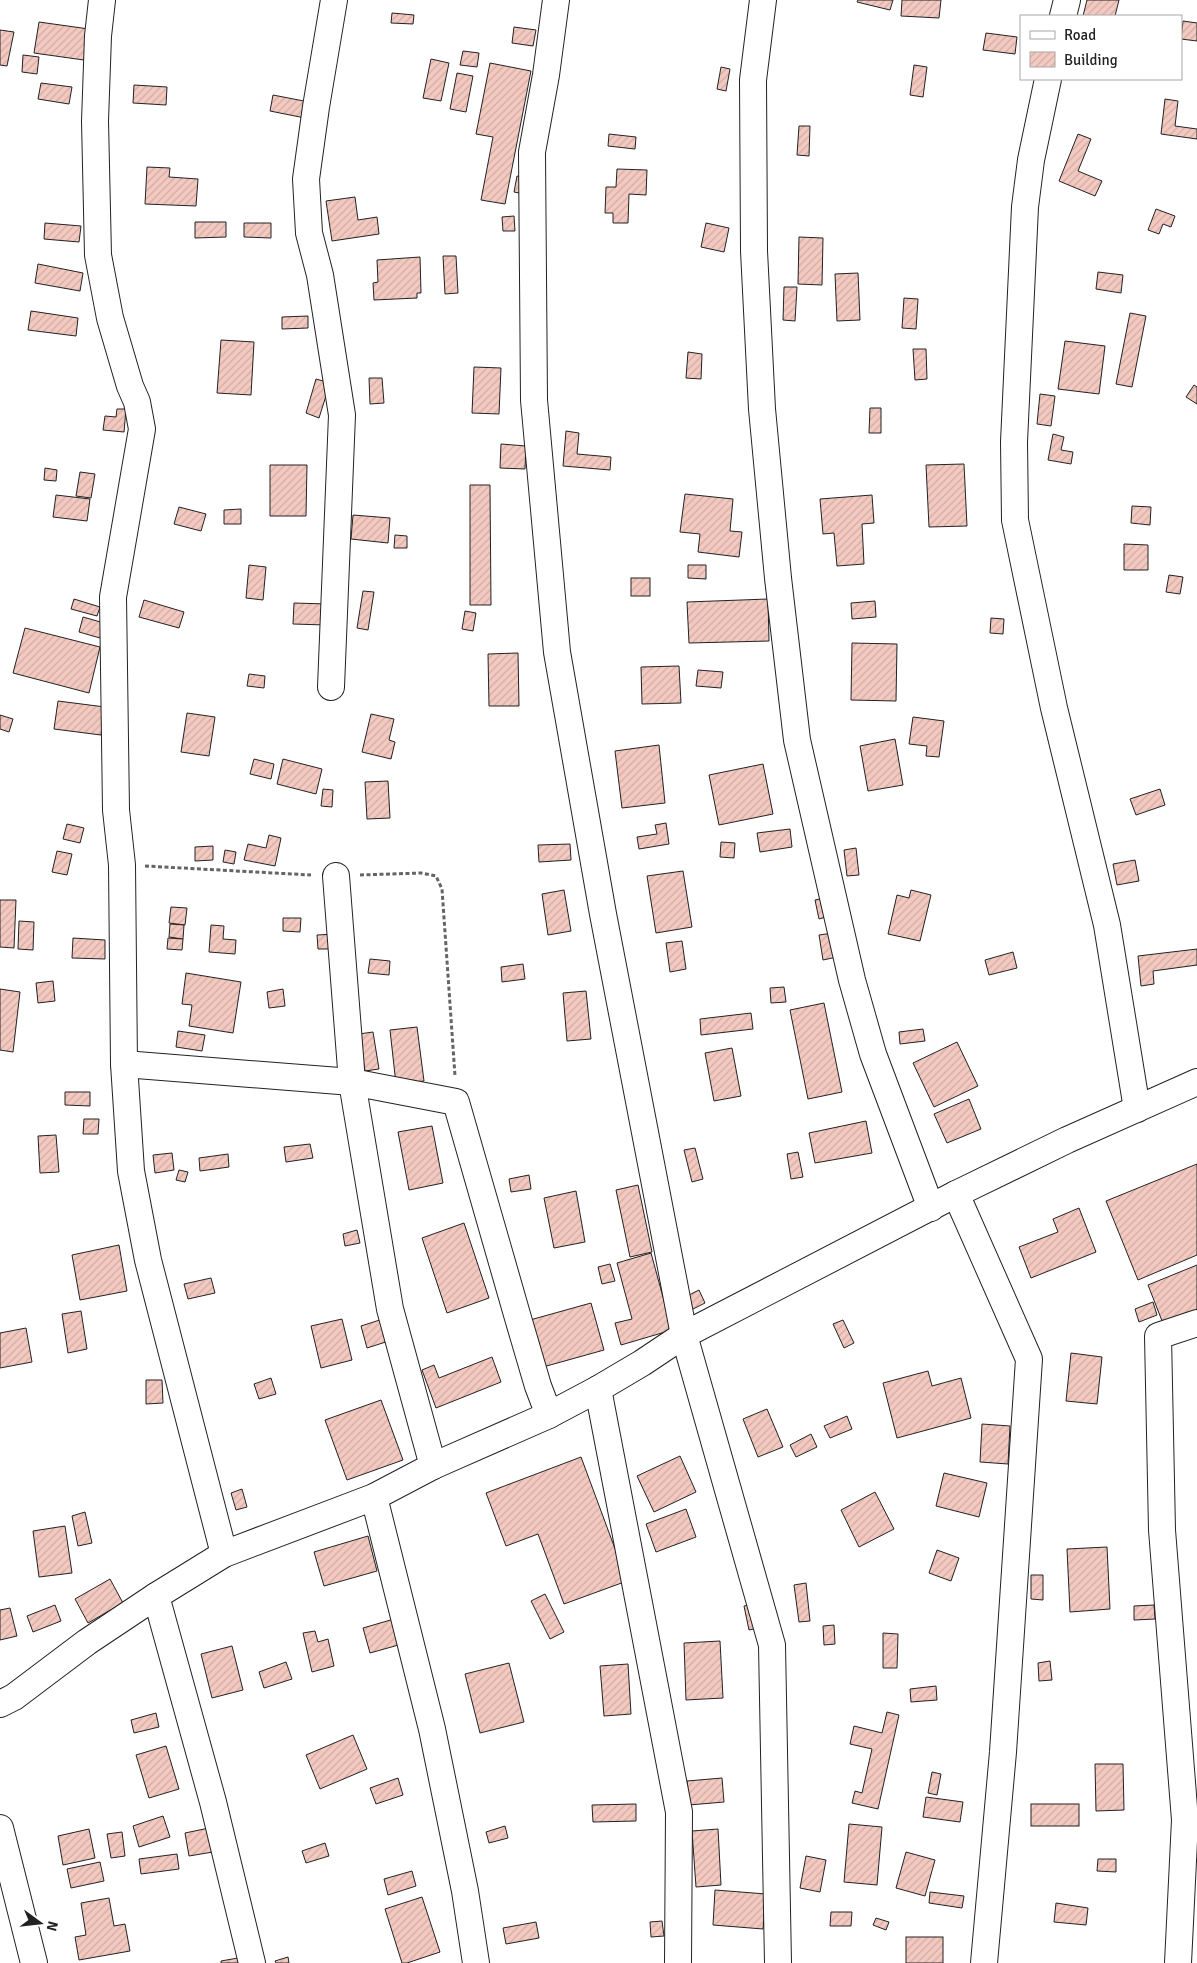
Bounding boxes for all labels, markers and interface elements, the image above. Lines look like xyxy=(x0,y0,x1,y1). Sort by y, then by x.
legend xyxy=(1020,15,1182,80)
text: Road xyxy=(1064,26,1096,44)
text: Building xyxy=(1064,51,1118,69)
north arrow xyxy=(15,1898,65,1948)
text: N xyxy=(43,1919,62,1933)

